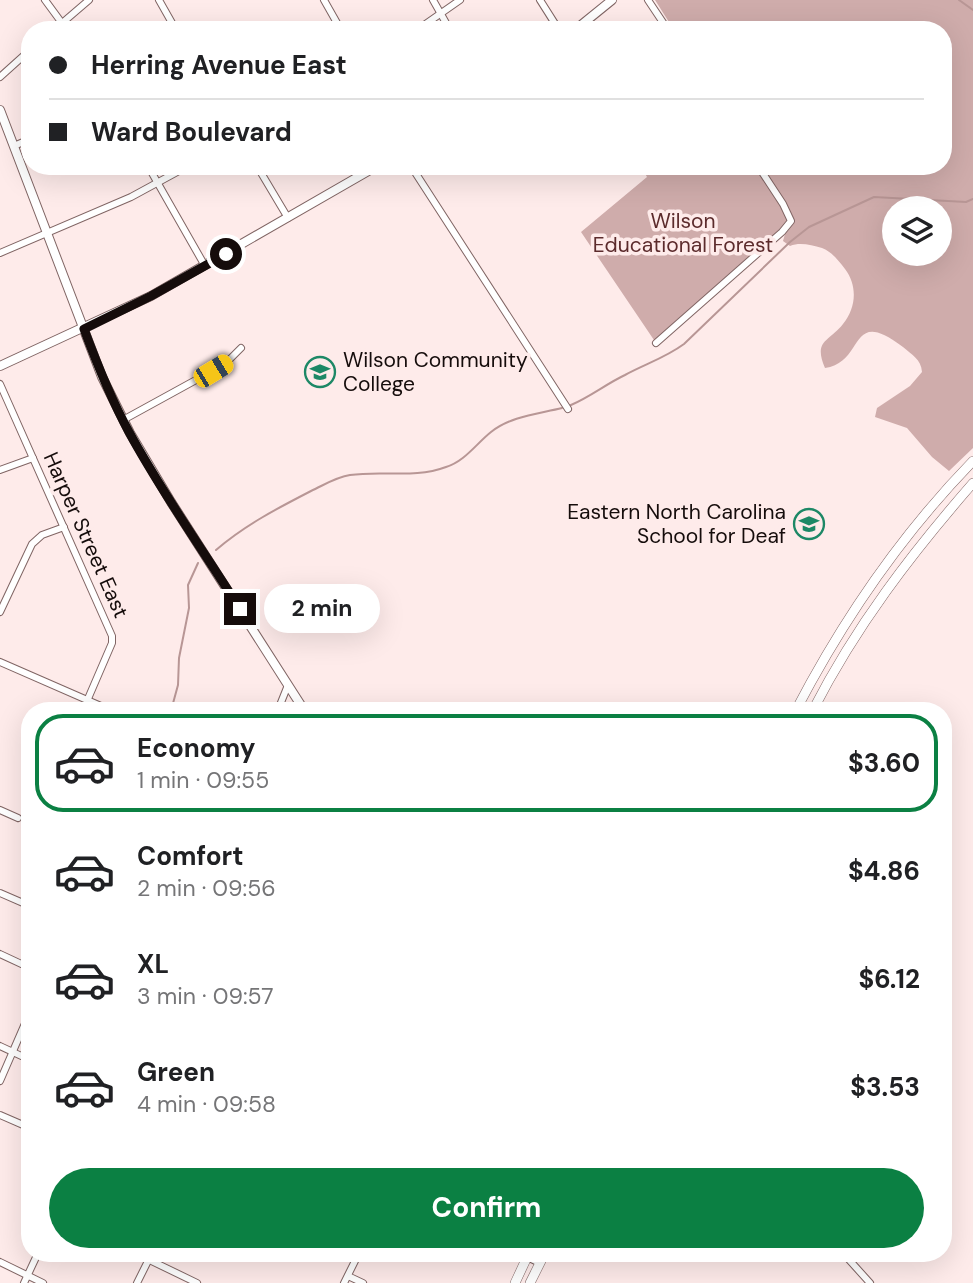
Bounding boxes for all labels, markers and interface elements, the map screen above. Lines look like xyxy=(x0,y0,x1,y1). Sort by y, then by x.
text: Herring Avenue East xyxy=(91,48,347,82)
text: Ward Boulevard xyxy=(91,115,292,149)
map controls xyxy=(882,196,952,266)
button: layers xyxy=(882,196,952,266)
park label: Wilson Educational Forest xyxy=(593,207,773,259)
route start xyxy=(210,238,242,270)
place label: Wilson Community College xyxy=(343,346,528,398)
car xyxy=(190,351,237,391)
school or university icon: Wilson Community College xyxy=(303,355,337,389)
street label: Harper Street East xyxy=(37,448,135,622)
place label: Eastern North Carolina School for Deaf xyxy=(567,498,786,550)
school or university icon: Eastern North Carolina School for Deaf xyxy=(792,507,826,541)
callout: 2 min xyxy=(264,584,380,634)
route end xyxy=(224,593,256,625)
text: 2 min xyxy=(292,593,352,623)
text: Economy xyxy=(137,731,255,765)
icon: car xyxy=(53,732,116,795)
text: $3.60 xyxy=(848,746,920,780)
text: 1 min · 09:55 xyxy=(137,765,269,795)
text: Comfort xyxy=(137,839,243,873)
icon: car xyxy=(53,840,116,903)
text: $4.86 xyxy=(848,854,920,888)
text: 2 min · 09:56 xyxy=(137,873,276,903)
text: XL xyxy=(137,947,169,981)
icon: car xyxy=(53,948,116,1011)
text: $6.12 xyxy=(859,962,920,996)
text: 3 min · 09:57 xyxy=(137,981,273,1011)
text: Green xyxy=(137,1055,215,1089)
icon: car xyxy=(53,1056,116,1119)
text: $3.53 xyxy=(850,1070,920,1104)
text: 4 min · 09:58 xyxy=(137,1089,276,1119)
button: Confirm xyxy=(49,1168,924,1248)

